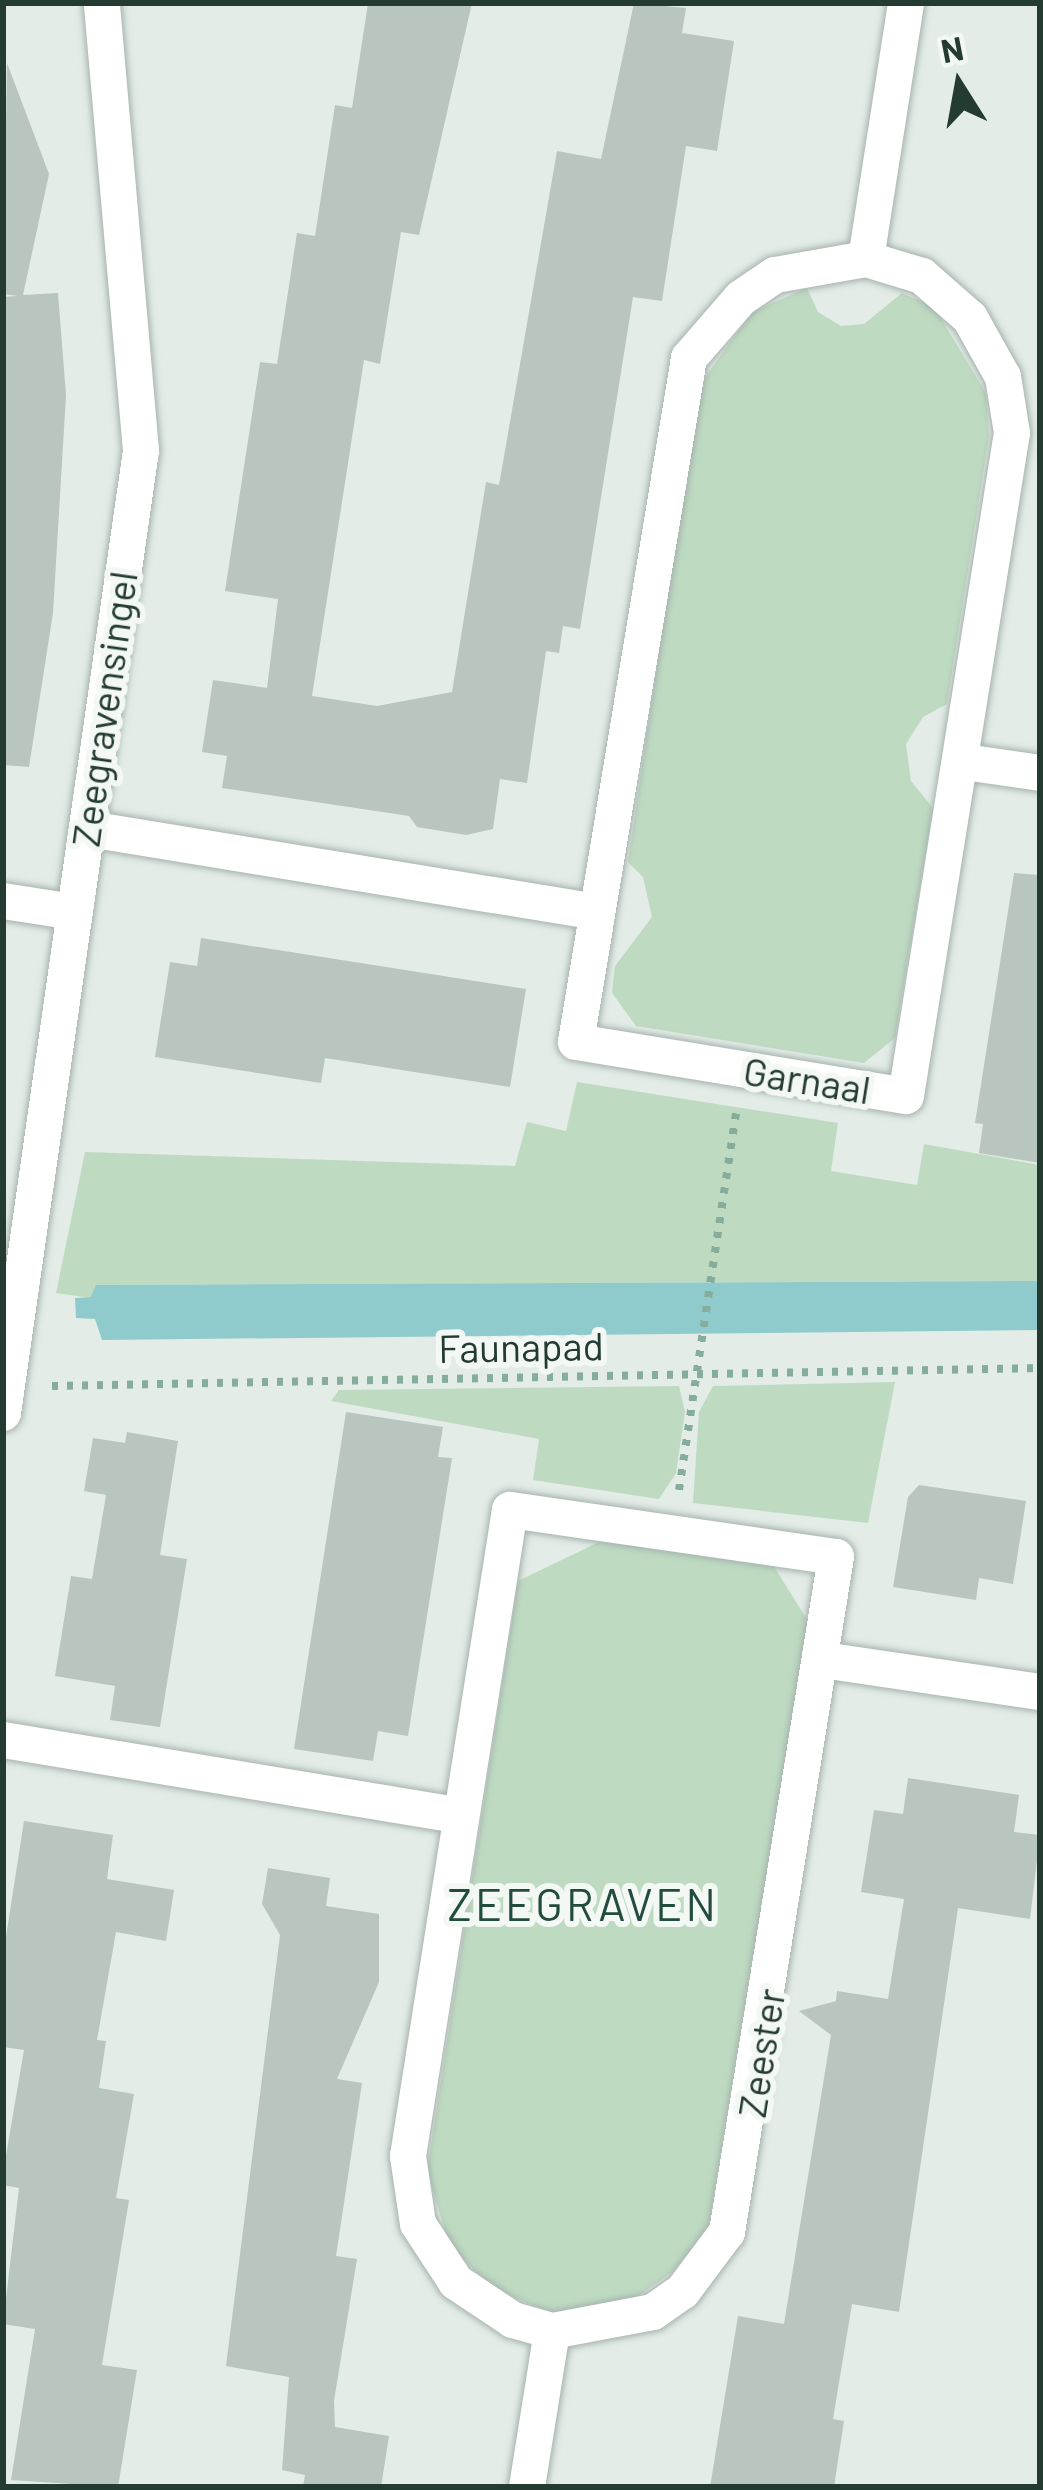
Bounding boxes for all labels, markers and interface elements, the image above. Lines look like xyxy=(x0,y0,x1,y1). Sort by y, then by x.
north arrow xyxy=(899,24,1019,144)
text: N xyxy=(938,27,967,70)
street label: Zeegravensingel xyxy=(62,568,146,850)
street label: Garnaal xyxy=(740,1047,874,1113)
street label: Faunapad xyxy=(438,1322,604,1372)
district label: ZEEGRAVEN xyxy=(447,1877,719,1931)
street label: Zeester xyxy=(728,1985,794,2121)

